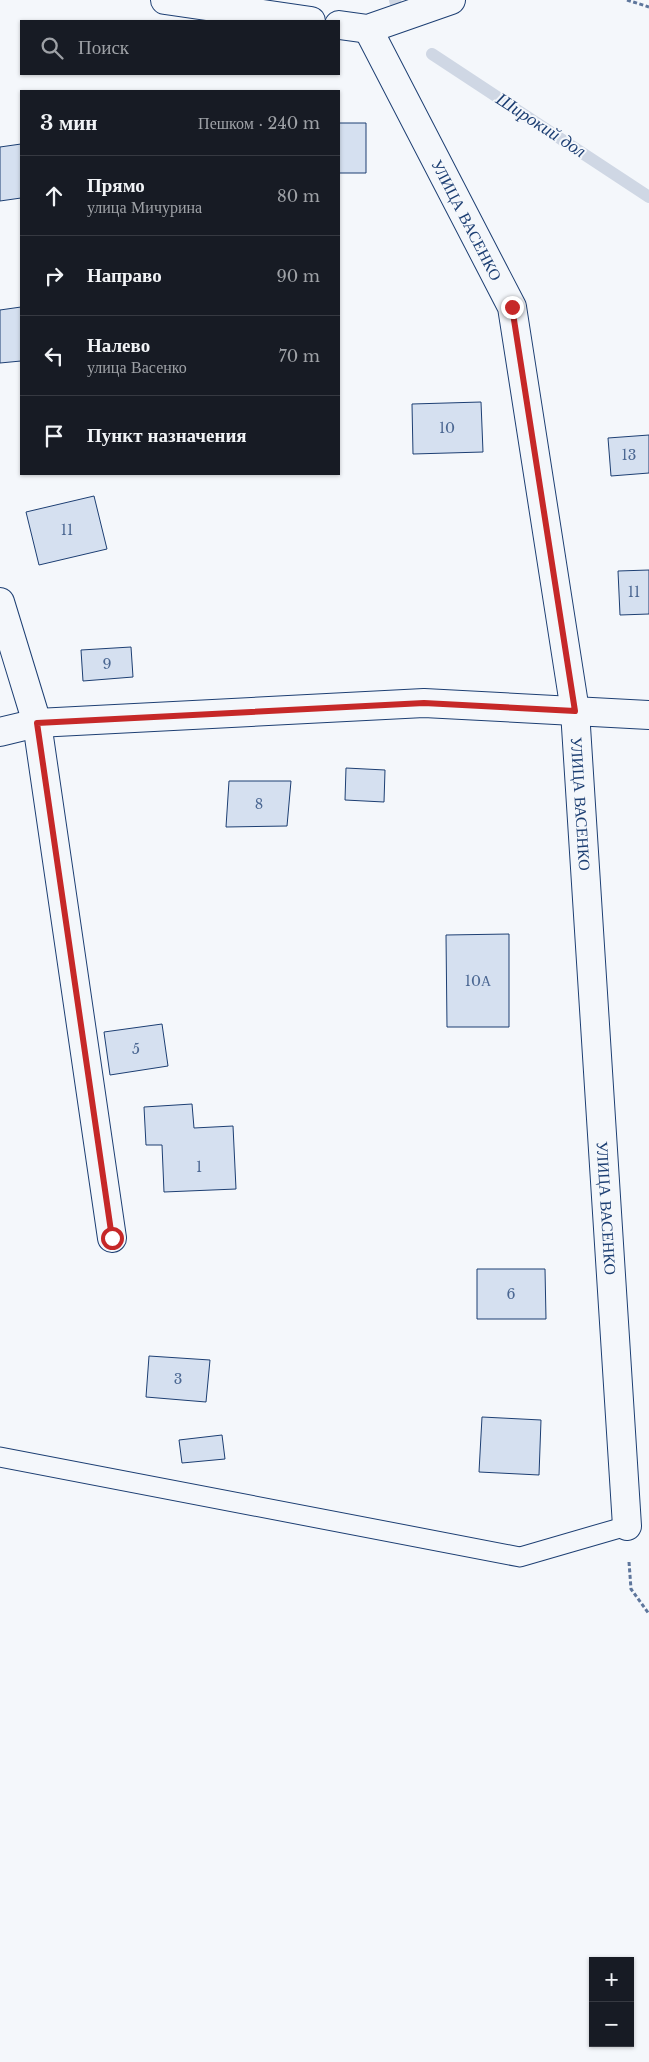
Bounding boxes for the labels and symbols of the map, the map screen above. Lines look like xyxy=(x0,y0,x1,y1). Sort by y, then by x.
water label: Широкий дол xyxy=(491,87,590,162)
street label: УЛИЦА ВАСЕНКО xyxy=(427,156,507,284)
route end xyxy=(501,296,524,319)
house number: 10 xyxy=(439,419,455,437)
house number: 13 xyxy=(622,446,636,464)
house number: 11 xyxy=(61,521,73,539)
house number: 11 xyxy=(628,583,640,601)
house number: 9 xyxy=(102,655,112,673)
street label: УЛИЦА ВАСЕНКО xyxy=(567,736,595,871)
house number: 8 xyxy=(255,795,263,813)
house number: 10А xyxy=(465,972,492,990)
house number: 5 xyxy=(132,1040,140,1058)
street label: УЛИЦА ВАСЕНКО xyxy=(592,1141,621,1276)
house number: 1 xyxy=(196,1158,202,1176)
route start xyxy=(101,1227,124,1250)
house number: 6 xyxy=(506,1285,516,1303)
house number: 3 xyxy=(174,1370,182,1388)

